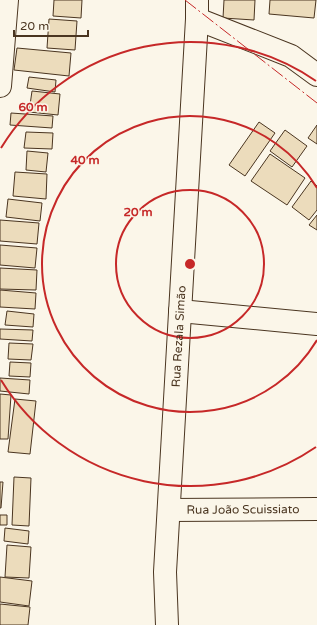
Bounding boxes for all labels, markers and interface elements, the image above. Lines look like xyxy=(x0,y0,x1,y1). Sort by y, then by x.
scale bar xyxy=(14,12,88,38)
text: 20 m xyxy=(20,19,49,33)
text: 60 m xyxy=(18,100,48,114)
text: 40 m xyxy=(70,153,100,167)
text: 20 m xyxy=(123,205,153,219)
centre of rings xyxy=(183,257,197,271)
street label: Rua Rezala Simão xyxy=(169,285,189,388)
street label: Rua João Scuissiato xyxy=(187,502,299,517)

